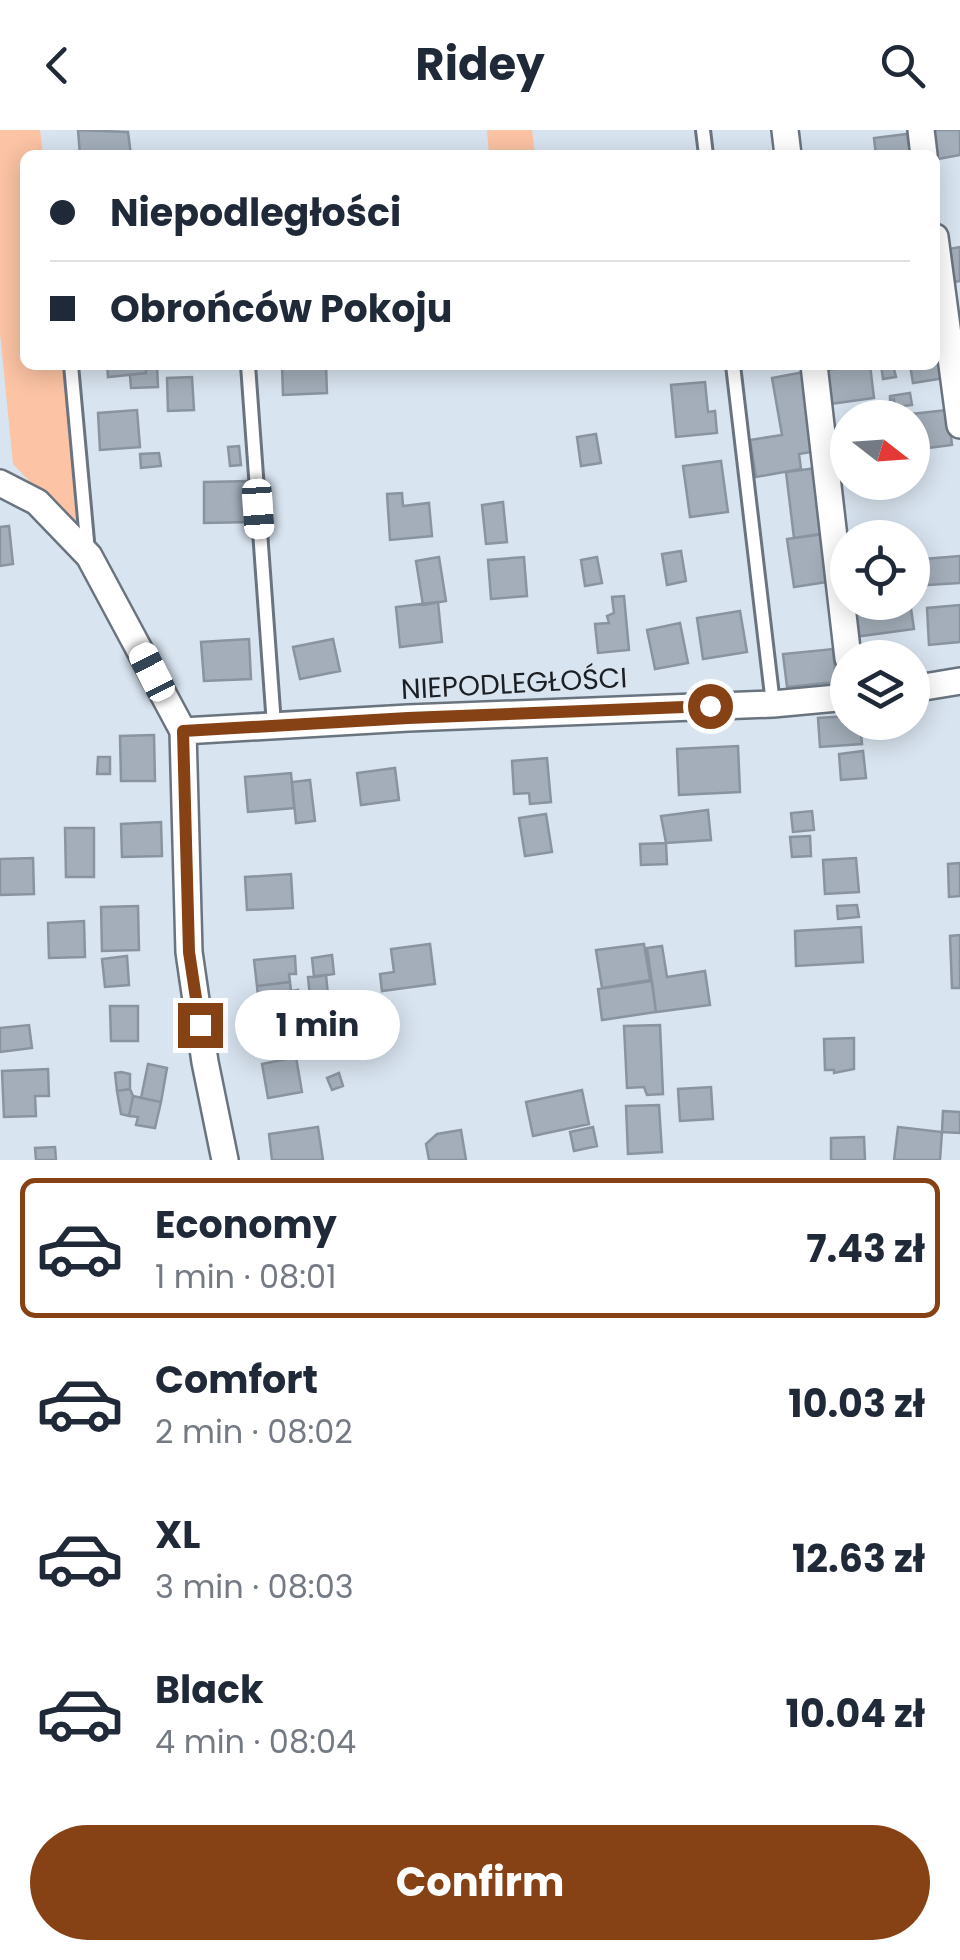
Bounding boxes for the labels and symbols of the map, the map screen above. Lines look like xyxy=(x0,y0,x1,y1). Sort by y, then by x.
north arrow xyxy=(830,400,930,500)
car xyxy=(241,478,275,540)
car xyxy=(125,638,179,706)
street label: NIEPODLEGŁOŚCI xyxy=(400,658,628,709)
route start xyxy=(688,684,733,729)
callout: 1 min xyxy=(235,990,400,1060)
route end xyxy=(178,1003,223,1048)

